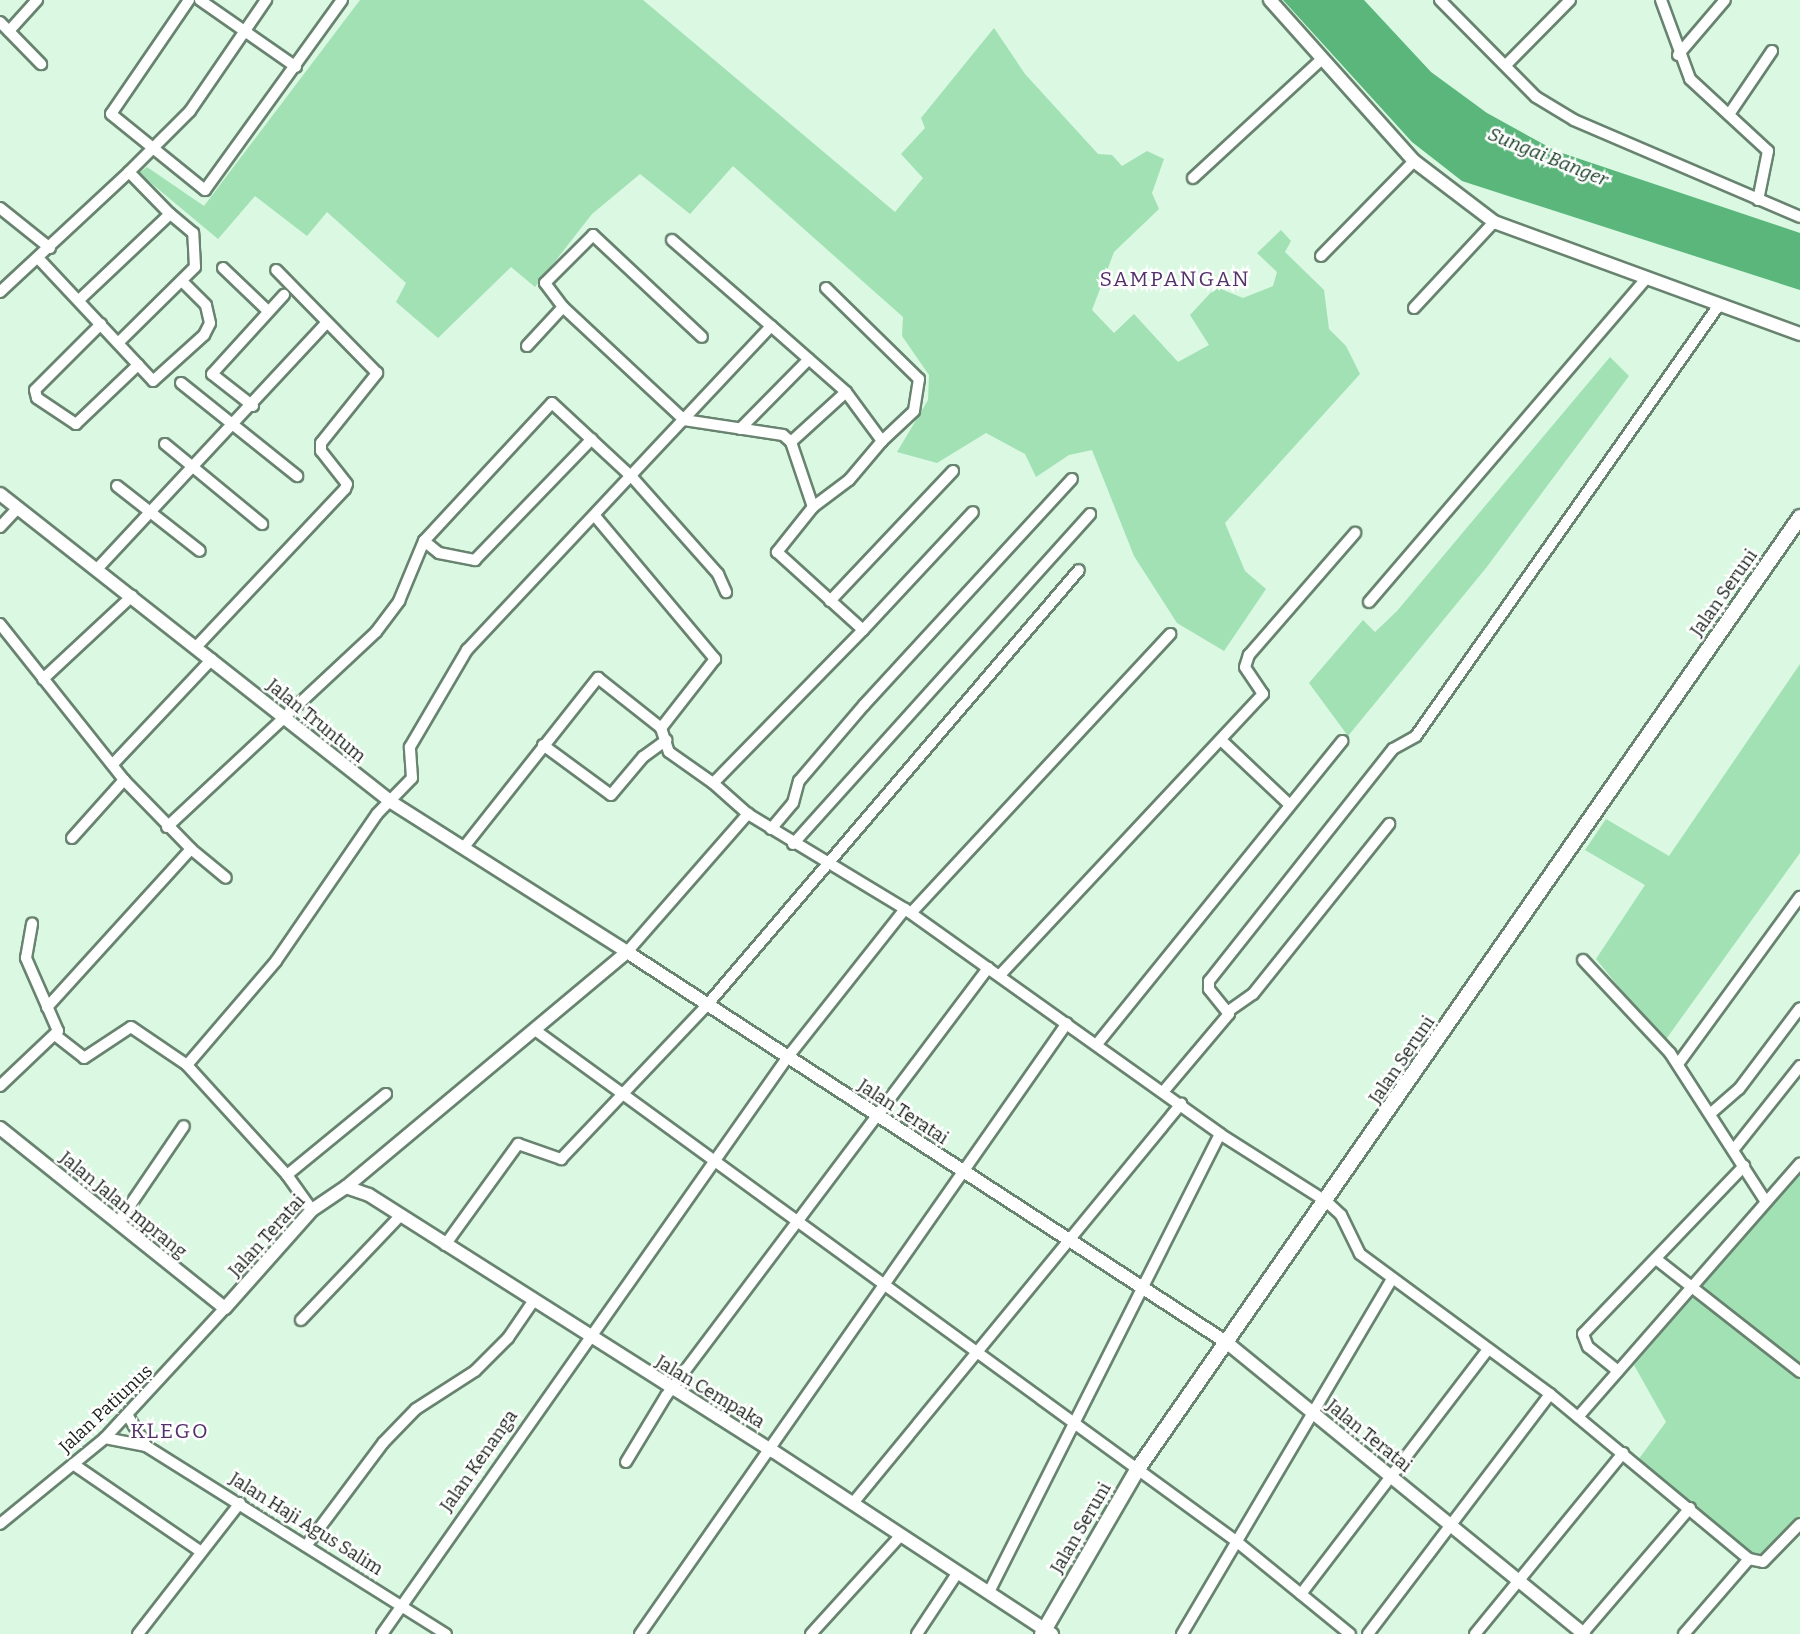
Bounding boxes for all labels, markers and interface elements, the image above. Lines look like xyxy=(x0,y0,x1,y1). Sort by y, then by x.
water label: Sungai Banger xyxy=(1485,123,1611,191)
district label: SAMPANGAN xyxy=(1101,266,1249,292)
street label: Jalan Seruni xyxy=(1686,545,1762,641)
street label: Jalan Truntum xyxy=(262,675,370,767)
street label: Jalan Seruni xyxy=(1365,1012,1439,1108)
street label: Jalan Teratai xyxy=(854,1075,952,1149)
street label: Jalan Jalan mprang xyxy=(55,1147,191,1263)
street label: Jalan Teratai xyxy=(224,1190,310,1282)
street label: Jalan Cempaka xyxy=(652,1351,768,1433)
street label: Jalan Patiunus xyxy=(55,1360,157,1458)
street label: Jalan Teratai xyxy=(1322,1395,1416,1477)
street label: Jalan Kenanga xyxy=(436,1406,522,1516)
district label: KLEGO xyxy=(131,1418,209,1444)
street label: Jalan Haji Agus Salim xyxy=(225,1468,387,1580)
street label: Jalan Seruni xyxy=(1046,1479,1116,1577)

